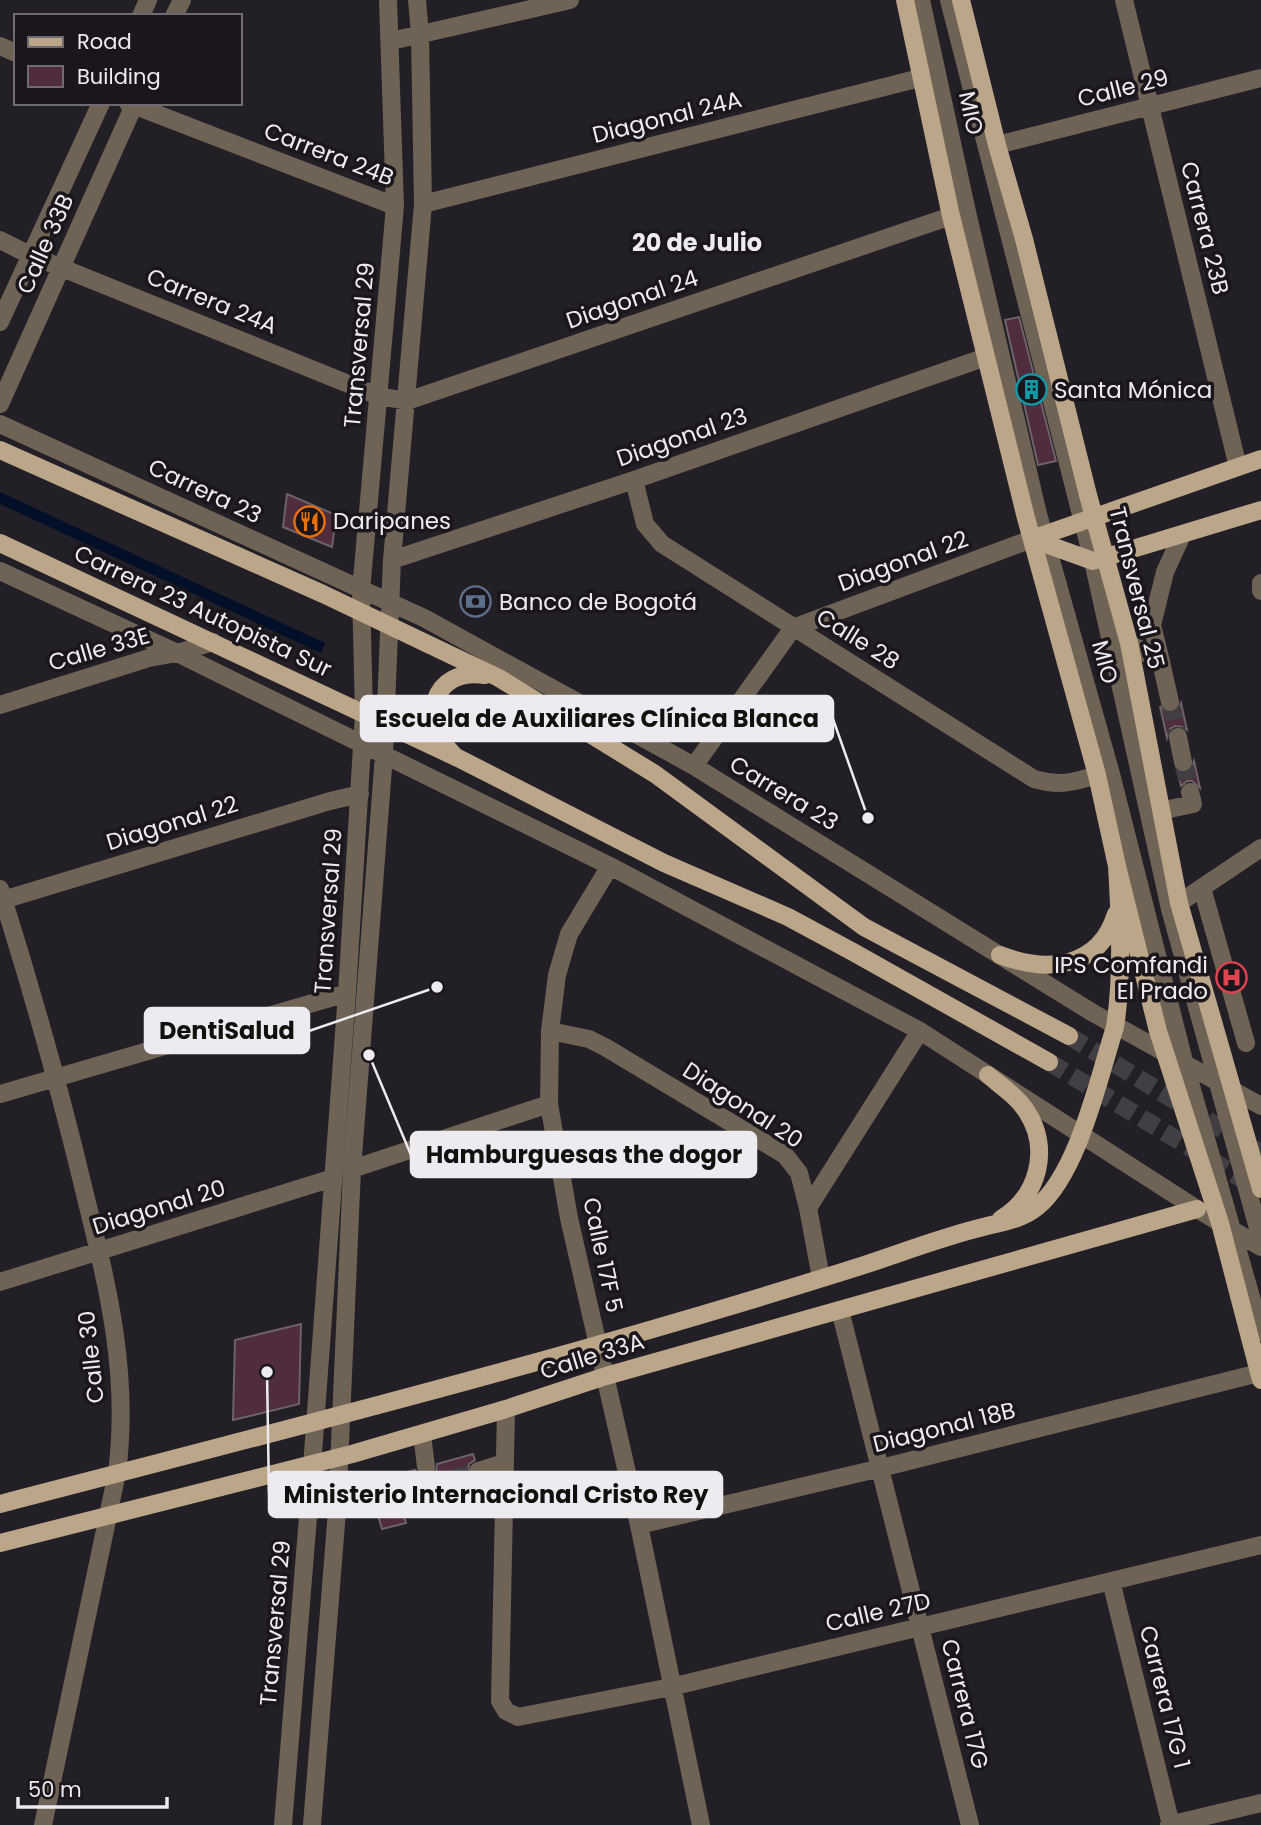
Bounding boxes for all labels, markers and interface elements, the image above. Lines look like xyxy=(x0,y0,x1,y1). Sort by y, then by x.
legend xyxy=(14,14,242,105)
text: Road xyxy=(77,27,132,56)
street label: Calle 29 xyxy=(1074,61,1172,115)
text: Building xyxy=(77,62,161,91)
street label: Diagonal 24A xyxy=(589,83,745,151)
street label: MIO xyxy=(951,88,991,138)
street label: Carrera 24B xyxy=(259,115,399,193)
street label: Carrera 23B xyxy=(1173,158,1237,298)
street label: Calle 33B xyxy=(9,189,81,299)
district label: 20 de Julio xyxy=(632,226,762,259)
street label: Carrera 24A xyxy=(142,260,282,342)
street label: Transversal 29 xyxy=(336,261,382,429)
street label: Diagonal 24 xyxy=(562,261,702,337)
building icon: Santa Mónica xyxy=(1014,373,1048,407)
place label: Santa Mónica xyxy=(1054,374,1212,406)
street label: Diagonal 23 xyxy=(612,400,752,474)
street label: Carrera 23 xyxy=(143,451,267,531)
restaurant icon: Daripanes xyxy=(293,504,327,538)
street label: Transversal 25 xyxy=(1101,504,1173,672)
place label: Daripanes xyxy=(333,505,451,537)
street label: Diagonal 22 xyxy=(834,523,972,599)
street label: Carrera 23 Autopista Sur xyxy=(69,537,337,685)
bank icon: Banco de Bogotá xyxy=(459,585,493,619)
place label: Banco de Bogotá xyxy=(499,586,697,618)
street label: Calle 28 xyxy=(810,601,906,677)
street label: Calle 33E xyxy=(45,619,153,679)
street label: MIO xyxy=(1084,637,1126,687)
callout: Escuela de Auxiliares Clínica Blanca xyxy=(361,696,833,741)
text: Escuela de Auxiliares Clínica Blanca xyxy=(375,702,819,735)
street label: Carrera 23 xyxy=(724,748,844,838)
street label: Diagonal 22 xyxy=(102,788,242,858)
street label: Transversal 29 xyxy=(306,827,350,995)
place label: IPS Comfandi El Prado xyxy=(1054,949,1208,1007)
hospital icon: IPS Comfandi El Prado xyxy=(1214,961,1248,995)
callout: DentiSalud xyxy=(145,1008,309,1053)
text: DentiSalud xyxy=(159,1014,295,1047)
street label: Diagonal 20 xyxy=(677,1054,809,1156)
callout: Hamburguesas the dogor xyxy=(411,1132,756,1177)
text: Hamburguesas the dogor xyxy=(426,1138,742,1171)
street label: Diagonal 20 xyxy=(89,1172,229,1242)
street label: Calle 17F 5 xyxy=(575,1194,631,1316)
street label: Calle 30 xyxy=(70,1309,112,1405)
street label: Calle 33A xyxy=(536,1325,648,1387)
street label: Diagonal 18B xyxy=(869,1394,1019,1460)
callout: Ministerio Internacional Cristo Rey xyxy=(269,1472,722,1517)
text: Ministerio Internacional Cristo Rey xyxy=(284,1478,709,1511)
street label: Transversal 29 xyxy=(252,1539,298,1707)
street label: Calle 27D xyxy=(822,1584,934,1640)
street label: Carrera 17G 1 xyxy=(1132,1622,1198,1772)
street label: Carrera 17G xyxy=(933,1636,997,1772)
scale bar xyxy=(18,1766,166,1810)
text: 50 m xyxy=(28,1775,82,1804)

